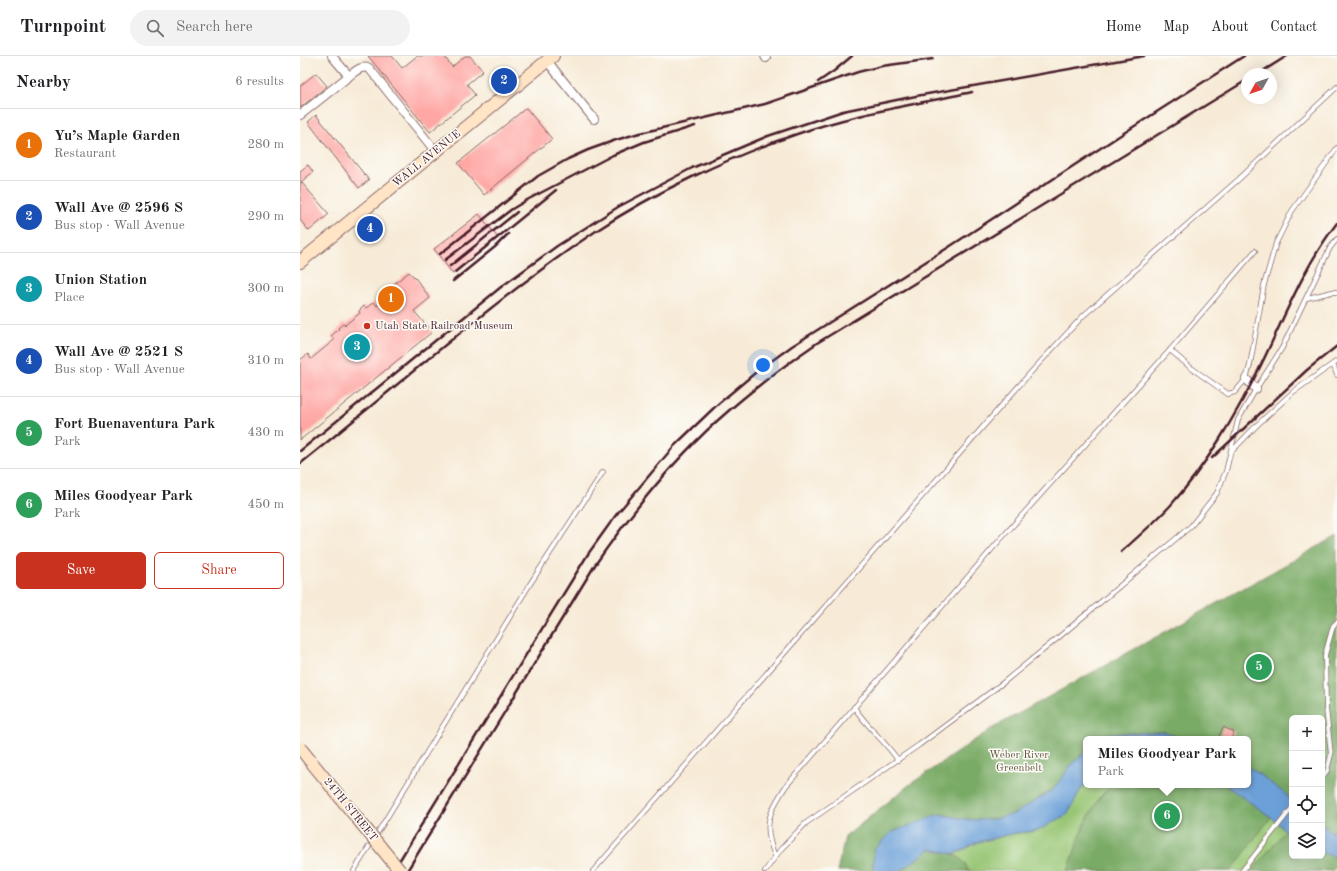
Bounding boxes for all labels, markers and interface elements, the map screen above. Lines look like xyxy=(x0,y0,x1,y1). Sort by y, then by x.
search box xyxy=(130,10,410,46)
icon: search xyxy=(144,17,166,39)
text: Turnpoint xyxy=(20,18,106,37)
text: Search here xyxy=(176,20,253,35)
text: Home xyxy=(1106,20,1141,34)
text: Map xyxy=(1163,20,1189,34)
text: About xyxy=(1211,20,1248,34)
text: Contact xyxy=(1270,20,1317,34)
pin: 2 xyxy=(491,66,517,96)
north arrow xyxy=(1241,68,1277,104)
text: Nearby xyxy=(16,74,71,91)
text: 6 results xyxy=(235,75,284,88)
street label: WALL AVENUE xyxy=(391,128,463,190)
text: Yu’s Maple Garden xyxy=(54,129,180,144)
text: 1 xyxy=(25,138,33,151)
text: 280 m xyxy=(247,138,284,151)
text: Restaurant xyxy=(54,147,116,160)
text: Wall Ave @ 2596 S xyxy=(54,201,183,216)
text: 2 xyxy=(25,210,33,223)
text: 290 m xyxy=(247,210,284,223)
pin: 4 xyxy=(357,214,383,244)
text: Bus stop · Wall Avenue xyxy=(54,219,185,232)
text: Union Station xyxy=(54,273,147,288)
text: 3 xyxy=(25,282,33,295)
text: 300 m xyxy=(247,282,284,295)
pin: 1 xyxy=(378,284,404,314)
text: Place xyxy=(54,291,84,304)
marker: Utah State Railroad Museum xyxy=(362,321,372,331)
place label: Utah State Railroad Museum xyxy=(375,321,513,332)
pin: 3 xyxy=(344,332,370,362)
text: Wall Ave @ 2521 S xyxy=(54,345,183,360)
text: 4 xyxy=(25,354,33,367)
text: 310 m xyxy=(247,354,284,367)
your location xyxy=(753,355,773,375)
text: Bus stop · Wall Avenue xyxy=(54,363,185,376)
text: Fort Buenaventura Park xyxy=(54,417,215,432)
text: 5 xyxy=(25,426,33,439)
text: 430 m xyxy=(247,426,284,439)
text: Park xyxy=(54,435,81,448)
text: Miles Goodyear Park xyxy=(54,489,193,504)
text: 6 xyxy=(25,498,33,511)
text: 450 m xyxy=(247,498,284,511)
text: Park xyxy=(54,507,81,520)
button: Save xyxy=(16,552,146,589)
button: Share xyxy=(154,552,284,589)
pin: 5 xyxy=(1246,652,1272,682)
map controls xyxy=(1289,715,1325,859)
button: + xyxy=(1289,715,1325,751)
popup xyxy=(1083,736,1251,788)
text: Miles Goodyear Park xyxy=(1097,747,1237,762)
park label: Weber River Greenbelt xyxy=(989,750,1049,774)
button: − xyxy=(1289,751,1325,787)
text: Park xyxy=(1097,765,1124,778)
street label: 24TH STREET xyxy=(321,776,379,844)
button: locate xyxy=(1289,787,1325,823)
pin: 6 xyxy=(1154,801,1180,831)
button: layers xyxy=(1289,823,1325,859)

